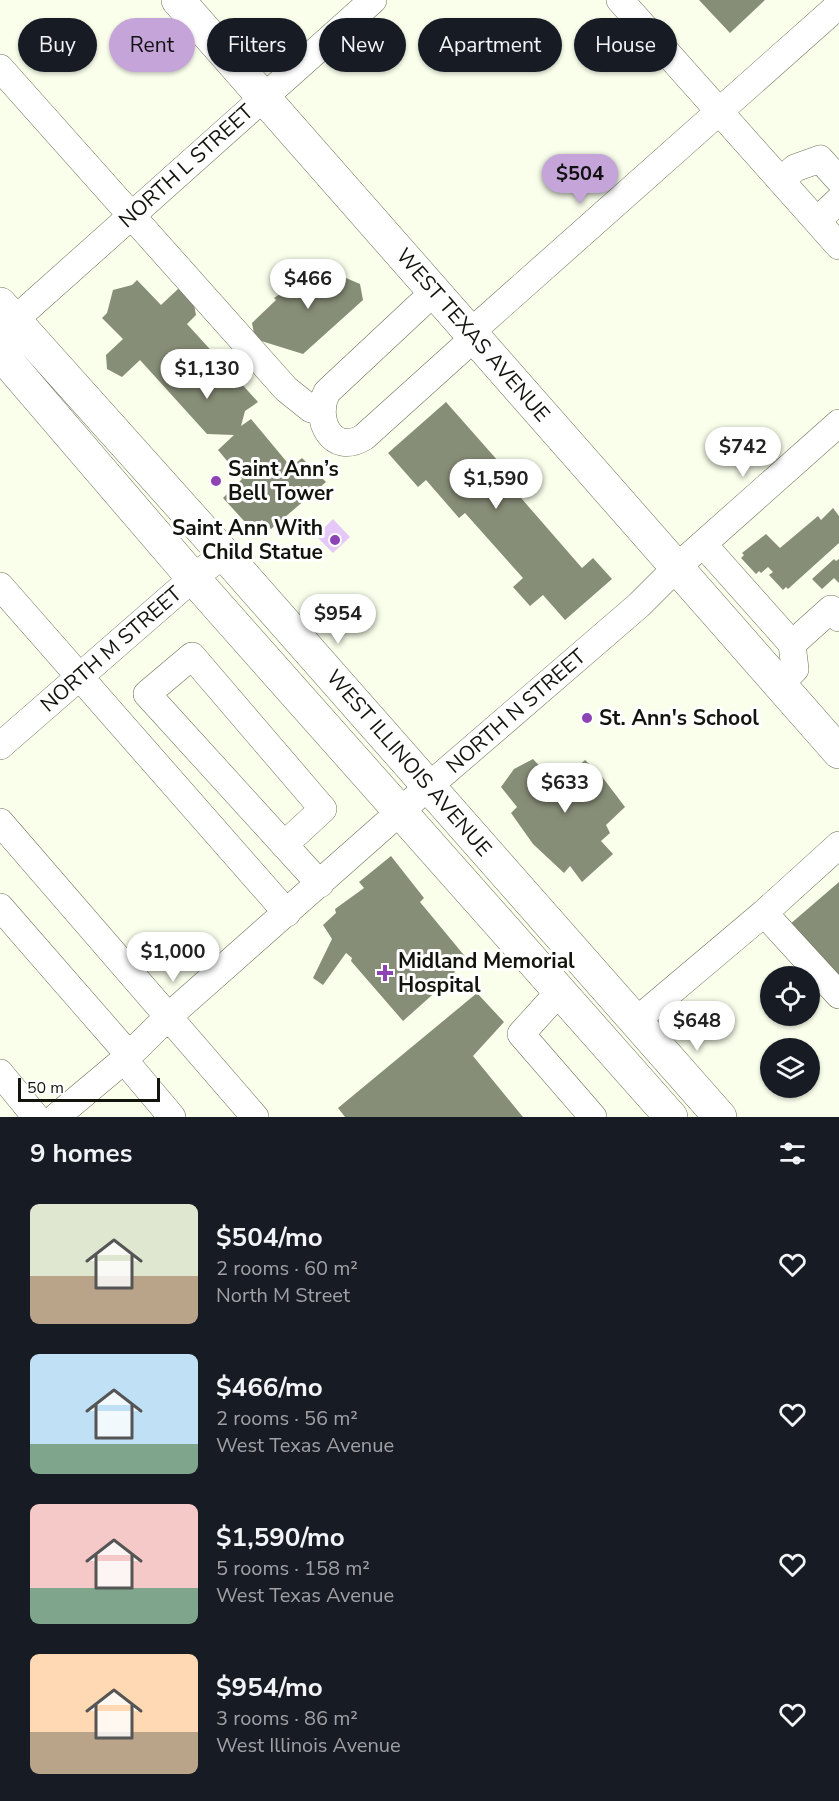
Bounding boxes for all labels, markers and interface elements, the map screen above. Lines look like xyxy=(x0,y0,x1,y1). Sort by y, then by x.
chip: Buy xyxy=(18,18,97,72)
chip: Rent xyxy=(109,18,195,72)
chip: Filters xyxy=(207,18,307,72)
chip: New xyxy=(319,18,406,72)
chip: Apartment xyxy=(418,18,562,72)
chip: House xyxy=(574,18,677,72)
street label: NORTH L STREET xyxy=(113,98,260,234)
pin: $504 xyxy=(544,154,616,205)
text: $504 xyxy=(556,160,604,187)
street label: WEST TEXAS AVENUE xyxy=(390,242,556,428)
pin: $466 xyxy=(272,259,344,310)
text: $466 xyxy=(284,265,332,292)
pin: $1,130 xyxy=(158,349,256,400)
text: $1,130 xyxy=(175,355,239,382)
pin: $742 xyxy=(707,427,779,478)
text: $742 xyxy=(719,433,767,460)
place label: Saint Ann’s Bell Tower xyxy=(228,455,339,507)
pin: $1,590 xyxy=(447,459,545,510)
text: $1,590 xyxy=(464,465,528,492)
marker: Saint Ann’s Bell Tower xyxy=(209,474,223,488)
place label: Saint Ann With Child Statue xyxy=(172,514,323,566)
marker: Saint Ann With Child Statue xyxy=(328,533,342,547)
street label: NORTH M STREET xyxy=(34,580,188,718)
pin: $954 xyxy=(302,594,374,645)
text: $954 xyxy=(314,600,362,627)
street label: NORTH N STREET xyxy=(440,642,592,779)
street label: WEST ILLINOIS AVENUE xyxy=(320,664,498,862)
place label: St. Ann's School xyxy=(599,704,759,732)
marker: St. Ann's School xyxy=(580,711,594,725)
pin: $633 xyxy=(529,763,601,814)
text: $633 xyxy=(541,769,589,796)
pin: $1,000 xyxy=(124,932,222,983)
text: $1,000 xyxy=(141,938,205,965)
place label: Midland Memorial Hospital xyxy=(398,947,575,999)
marker: Midland Memorial Hospital xyxy=(376,964,394,982)
map controls xyxy=(760,966,820,1098)
button: locate xyxy=(760,966,820,1026)
pin: $648 xyxy=(661,1001,733,1052)
text: $648 xyxy=(673,1007,721,1034)
button: layers xyxy=(760,1038,820,1098)
scale bar xyxy=(18,1075,160,1102)
text: 50 m xyxy=(27,1077,64,1099)
text: 9 homes xyxy=(30,1136,132,1171)
icon: filters xyxy=(776,1137,809,1170)
text: $504/mo xyxy=(216,1220,323,1255)
icon: home xyxy=(78,1228,150,1300)
icon: heart xyxy=(776,1248,809,1281)
text: 2 rooms · 60 m² xyxy=(216,1255,358,1282)
text: North M Street xyxy=(216,1282,350,1309)
text: $466/mo xyxy=(216,1370,323,1405)
icon: home xyxy=(78,1378,150,1450)
icon: heart xyxy=(776,1398,809,1431)
text: 2 rooms · 56 m² xyxy=(216,1405,358,1432)
text: West Texas Avenue xyxy=(216,1432,394,1459)
text: $1,590/mo xyxy=(216,1520,345,1555)
icon: home xyxy=(78,1528,150,1600)
icon: heart xyxy=(776,1548,809,1581)
text: 5 rooms · 158 m² xyxy=(216,1555,370,1582)
text: West Texas Avenue xyxy=(216,1582,394,1609)
text: $954/mo xyxy=(216,1670,323,1705)
icon: home xyxy=(78,1678,150,1750)
icon: heart xyxy=(776,1698,809,1731)
text: 3 rooms · 86 m² xyxy=(216,1705,358,1732)
text: West Illinois Avenue xyxy=(216,1732,401,1759)

